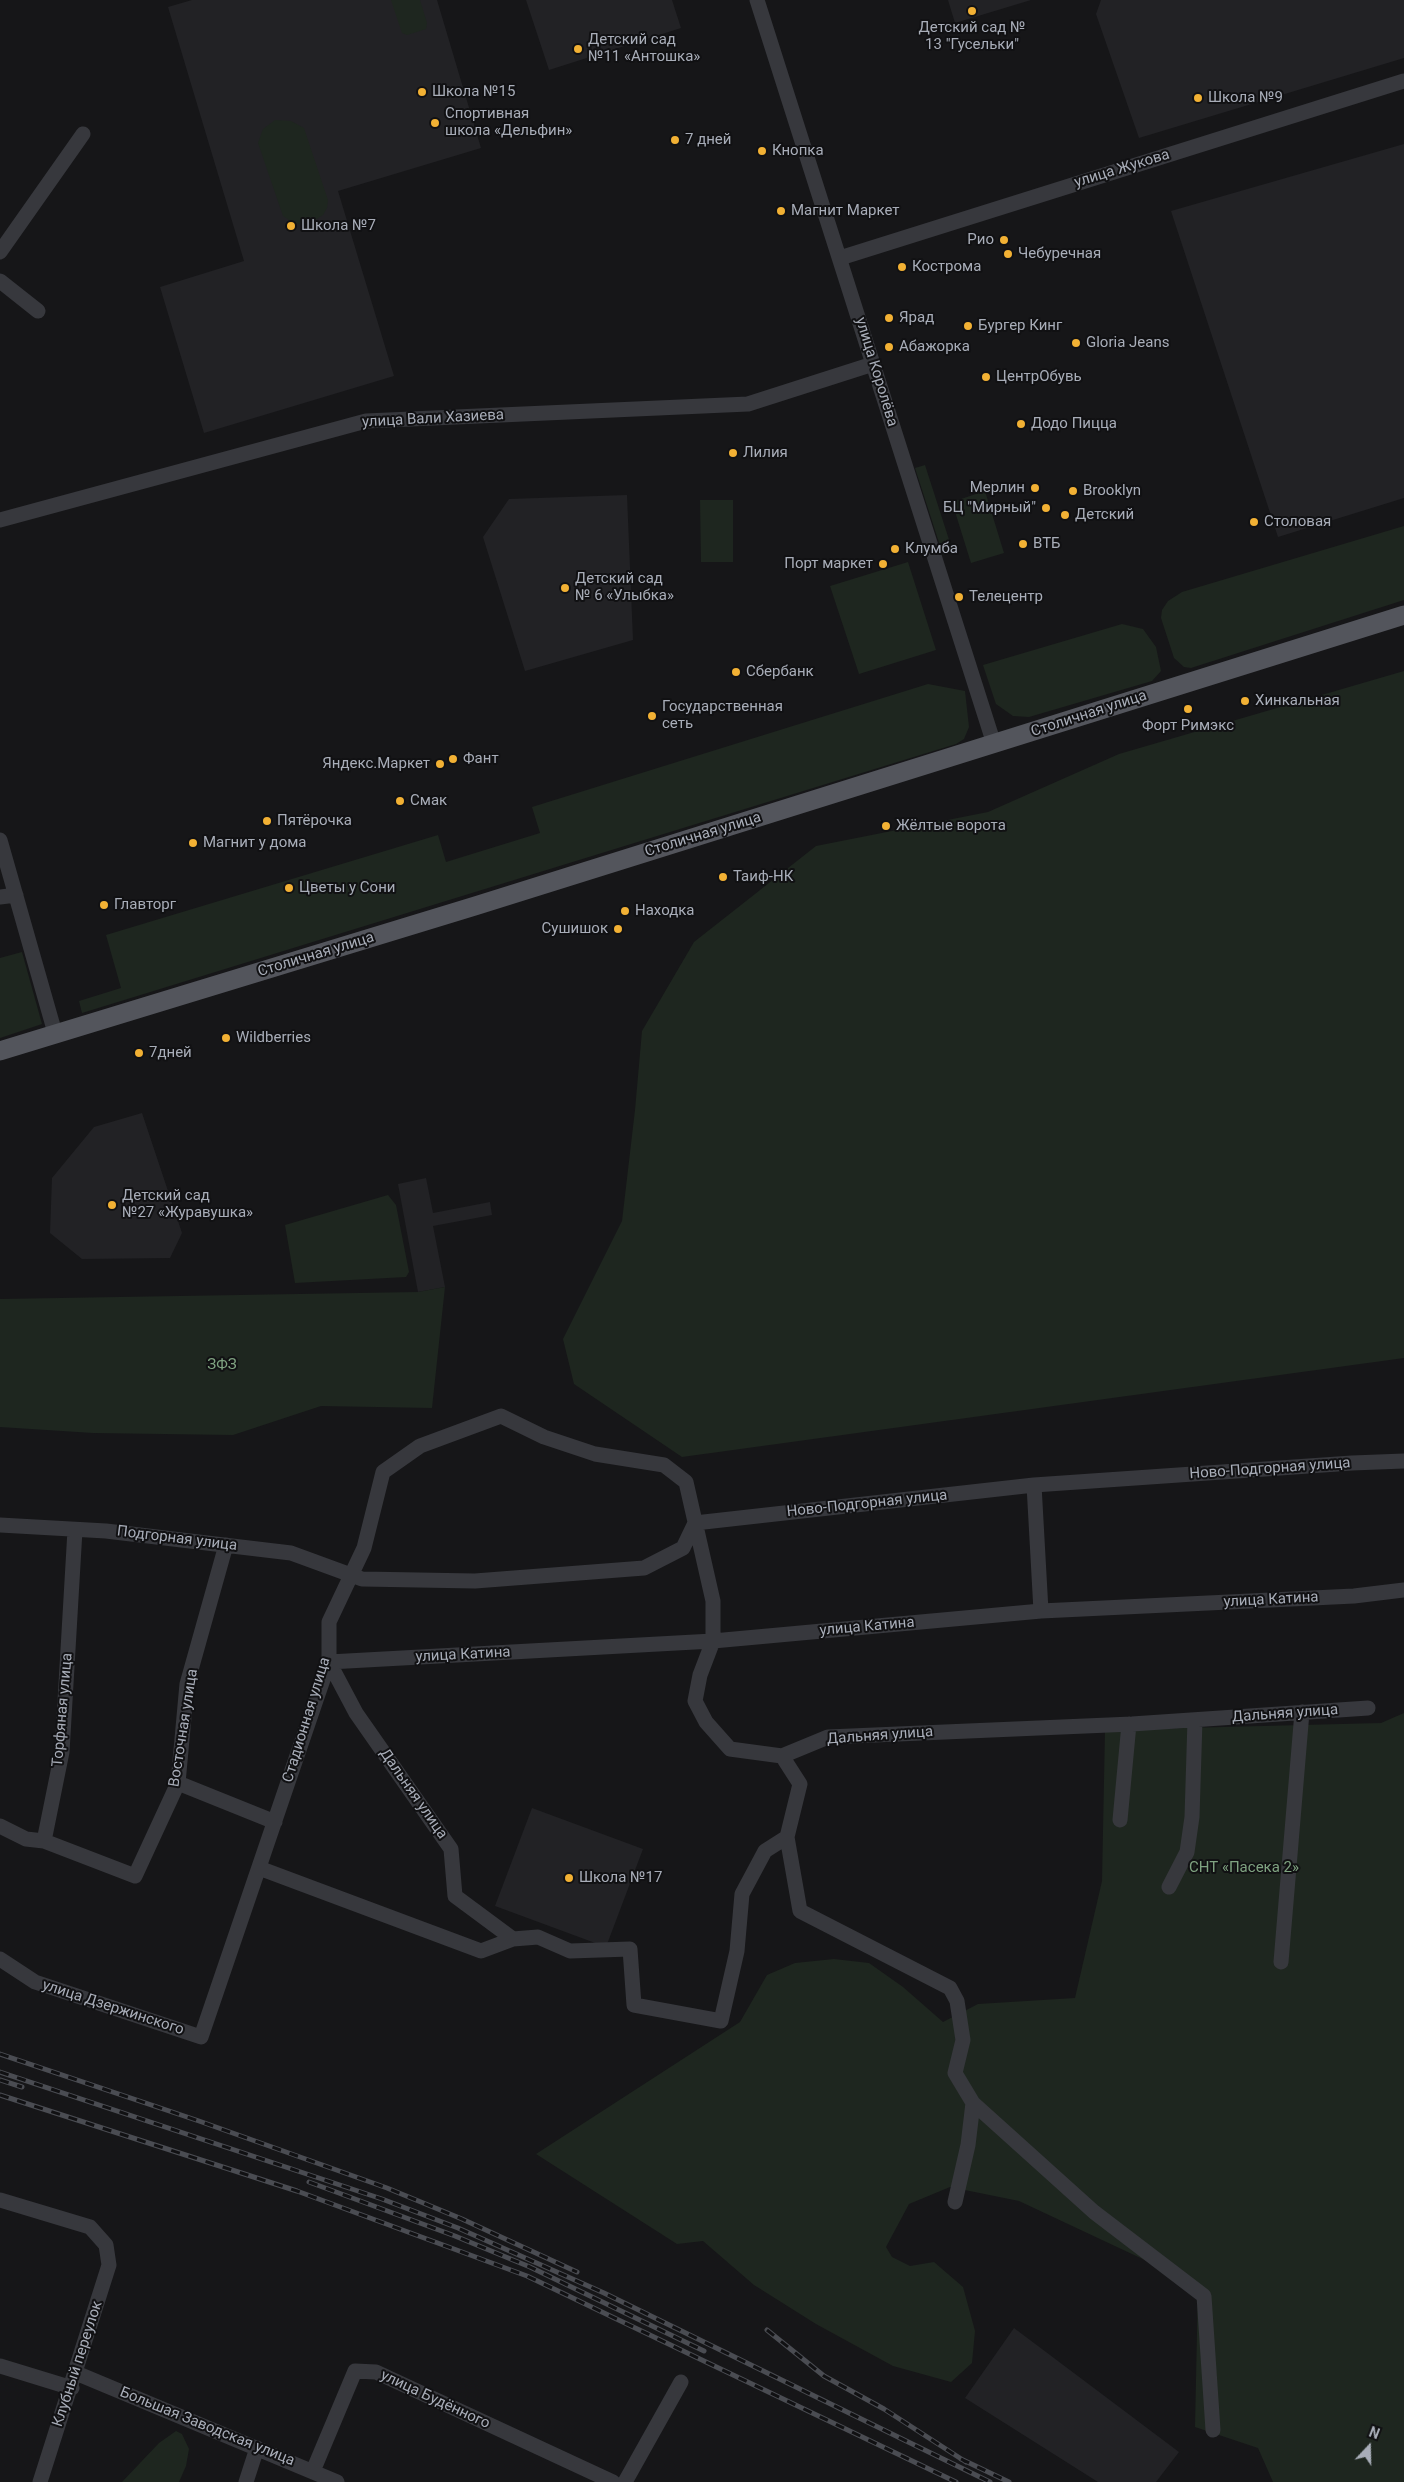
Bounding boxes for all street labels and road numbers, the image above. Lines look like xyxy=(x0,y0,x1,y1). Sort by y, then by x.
street label: улица Жукова xyxy=(1072,146,1172,192)
street label: улица Королёва xyxy=(851,315,901,429)
street label: улица Вали Хазиева xyxy=(362,406,504,432)
street label: Столичная улица xyxy=(1029,687,1149,741)
street label: Столичная улица xyxy=(643,809,763,861)
street label: Столичная улица xyxy=(256,929,376,981)
street label: Ново-Подгорная улица xyxy=(1189,1454,1351,1484)
street label: Ново-Подгорная улица xyxy=(786,1487,948,1521)
street label: Подгорная улица xyxy=(116,1523,238,1555)
street label: улица Катина xyxy=(1223,1589,1319,1611)
street label: улица Катина xyxy=(819,1614,915,1640)
street label: улица Катина xyxy=(415,1644,511,1666)
street label: Торфяная улица xyxy=(49,1652,77,1768)
street label: Стадионная улица xyxy=(279,1655,335,1785)
street label: Восточная улица xyxy=(166,1668,202,1788)
street label: Дальняя улица xyxy=(1231,1701,1339,1727)
street label: Дальняя улица xyxy=(826,1723,934,1749)
street label: Дальняя улица xyxy=(375,1745,451,1843)
street label: улица Дзержинского xyxy=(40,1977,186,2039)
street label: Клубный переулок xyxy=(49,2299,107,2429)
street label: улица Будённого xyxy=(377,2367,493,2433)
street label: Большая Заводская улица xyxy=(117,2384,297,2470)

